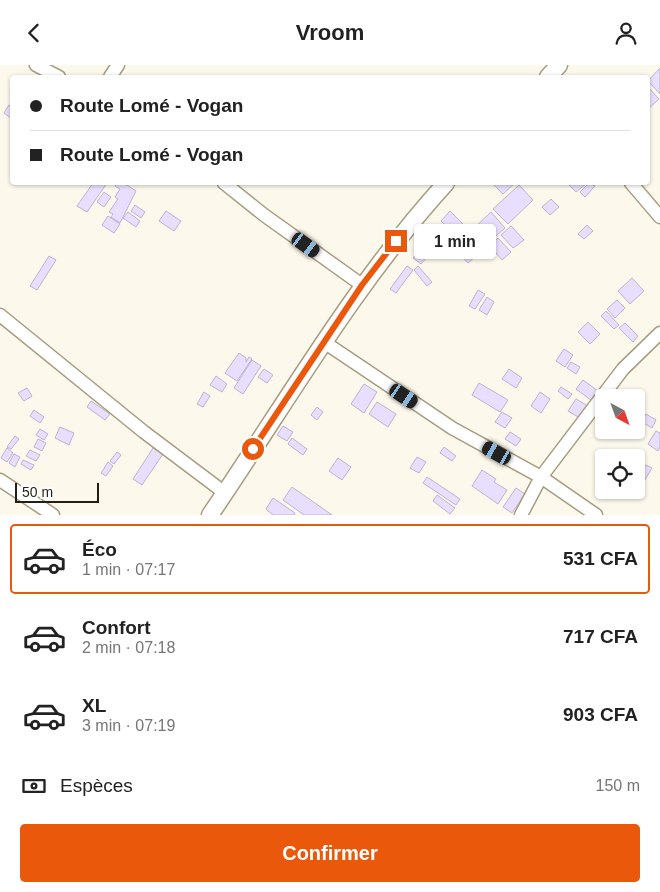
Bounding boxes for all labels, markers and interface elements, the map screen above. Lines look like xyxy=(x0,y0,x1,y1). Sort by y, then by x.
icon: back xyxy=(20,19,48,47)
icon: person xyxy=(612,19,640,47)
text: Vroom xyxy=(296,20,364,45)
text: Route Lomé - Vogan xyxy=(60,95,243,116)
text: Route Lomé - Vogan xyxy=(60,144,243,165)
callout: 1 min xyxy=(414,223,496,259)
car xyxy=(289,230,322,260)
route end xyxy=(385,230,407,252)
text: 1 min xyxy=(434,233,476,250)
car xyxy=(387,381,420,411)
north arrow xyxy=(595,389,645,439)
map controls xyxy=(595,389,645,499)
route start xyxy=(242,438,264,460)
car xyxy=(480,439,513,467)
button: locate xyxy=(595,449,645,499)
scale bar xyxy=(15,479,99,503)
text: 50 m xyxy=(22,484,53,500)
icon: car xyxy=(22,537,67,582)
text: Éco xyxy=(82,539,117,560)
text: 531 CFA xyxy=(563,548,638,569)
text: 1 min · 07:17 xyxy=(82,561,175,578)
icon: car xyxy=(22,615,67,660)
text: Confort xyxy=(82,617,151,638)
text: 717 CFA xyxy=(563,626,638,647)
text: 2 min · 07:18 xyxy=(82,639,175,656)
icon: car xyxy=(22,693,67,738)
text: XL xyxy=(82,695,106,716)
text: 903 CFA xyxy=(563,704,638,725)
text: 3 min · 07:19 xyxy=(82,717,175,734)
icon: cash xyxy=(20,772,48,800)
text: Espèces xyxy=(60,775,133,796)
text: 150 m xyxy=(596,777,640,794)
button: Confirmer xyxy=(20,824,640,882)

